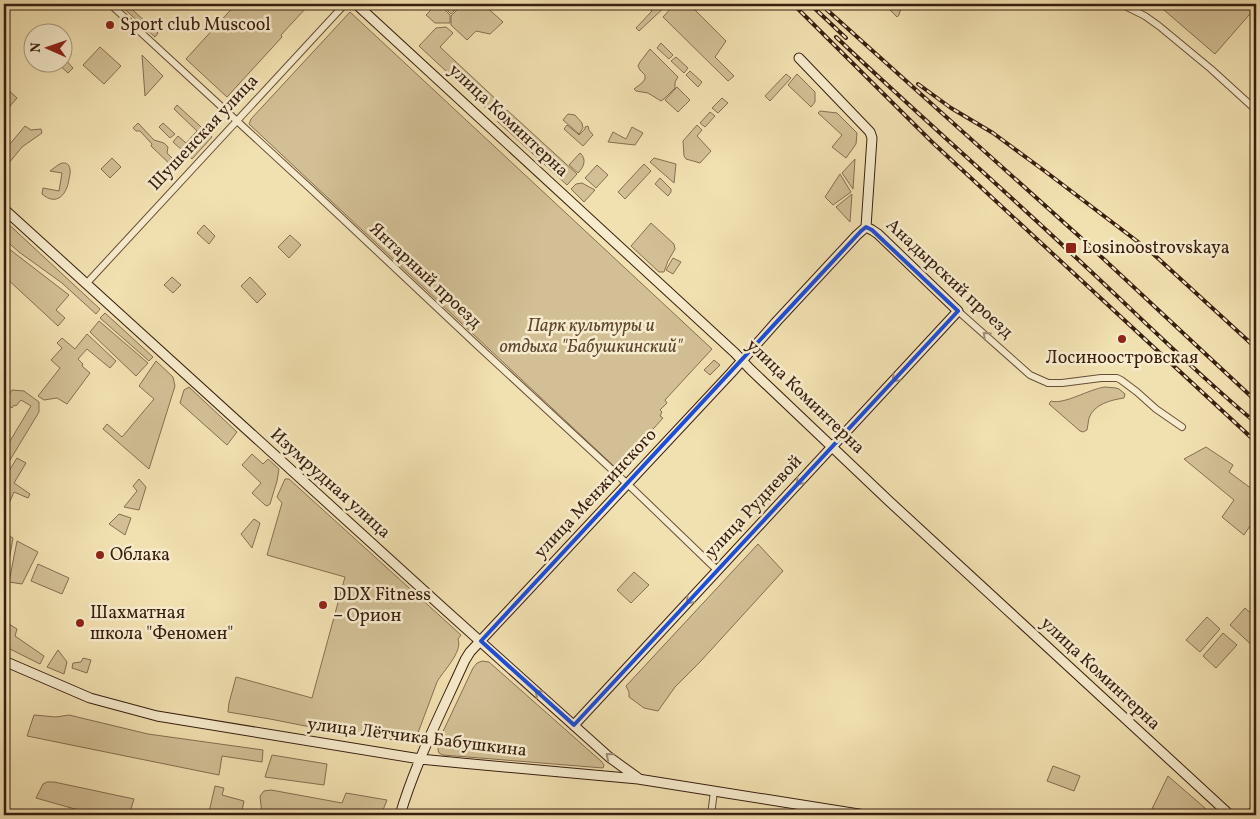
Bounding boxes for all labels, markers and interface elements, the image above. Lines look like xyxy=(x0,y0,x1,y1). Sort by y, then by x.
place label: Sport club Muscool xyxy=(120,13,271,38)
marker: Sport club Muscool xyxy=(104,19,116,31)
north arrow xyxy=(22,22,72,72)
text: N xyxy=(27,42,46,53)
street label: улица Коминтерна xyxy=(442,59,574,184)
street label: Шушенская улица xyxy=(143,69,265,197)
street label: Анадырский проезд xyxy=(880,213,1018,345)
street label: Янтарный проезд xyxy=(363,217,487,335)
place label: Losinoostrovskaya xyxy=(1082,236,1230,261)
marker: Losinoostrovskaya xyxy=(1064,241,1078,255)
park label: Парк культуры и отдыха "Бабушкинский" xyxy=(499,314,684,360)
one-way arrow xyxy=(982,332,991,341)
marker: Лосиноостровская xyxy=(1116,333,1128,345)
street label: улица Коминтерна xyxy=(740,334,870,460)
place label: Лосиноостровская xyxy=(1045,346,1199,371)
one-way arrow xyxy=(892,373,901,382)
street label: Изумрудная улица xyxy=(264,423,396,545)
street label: улица Менжинского xyxy=(529,423,663,565)
street label: улица Рудневой xyxy=(700,450,808,564)
one-way arrow xyxy=(796,476,805,485)
place label: Облака xyxy=(110,543,170,568)
marker: Облака xyxy=(94,549,106,561)
place label: DDX Fitness – Орион xyxy=(333,583,431,629)
one-way arrow xyxy=(686,596,695,605)
marker: DDX Fitness – Орион xyxy=(317,599,329,611)
place label: Шахматная школа "Феномен" xyxy=(90,601,233,647)
street label: улица Коминтерна xyxy=(1034,612,1166,737)
marker: Шахматная школа "Феномен" xyxy=(74,617,86,629)
one-way arrow xyxy=(534,690,543,699)
street label: улица Лётчика Бабушкина xyxy=(306,712,528,764)
one-way arrow xyxy=(606,754,615,762)

